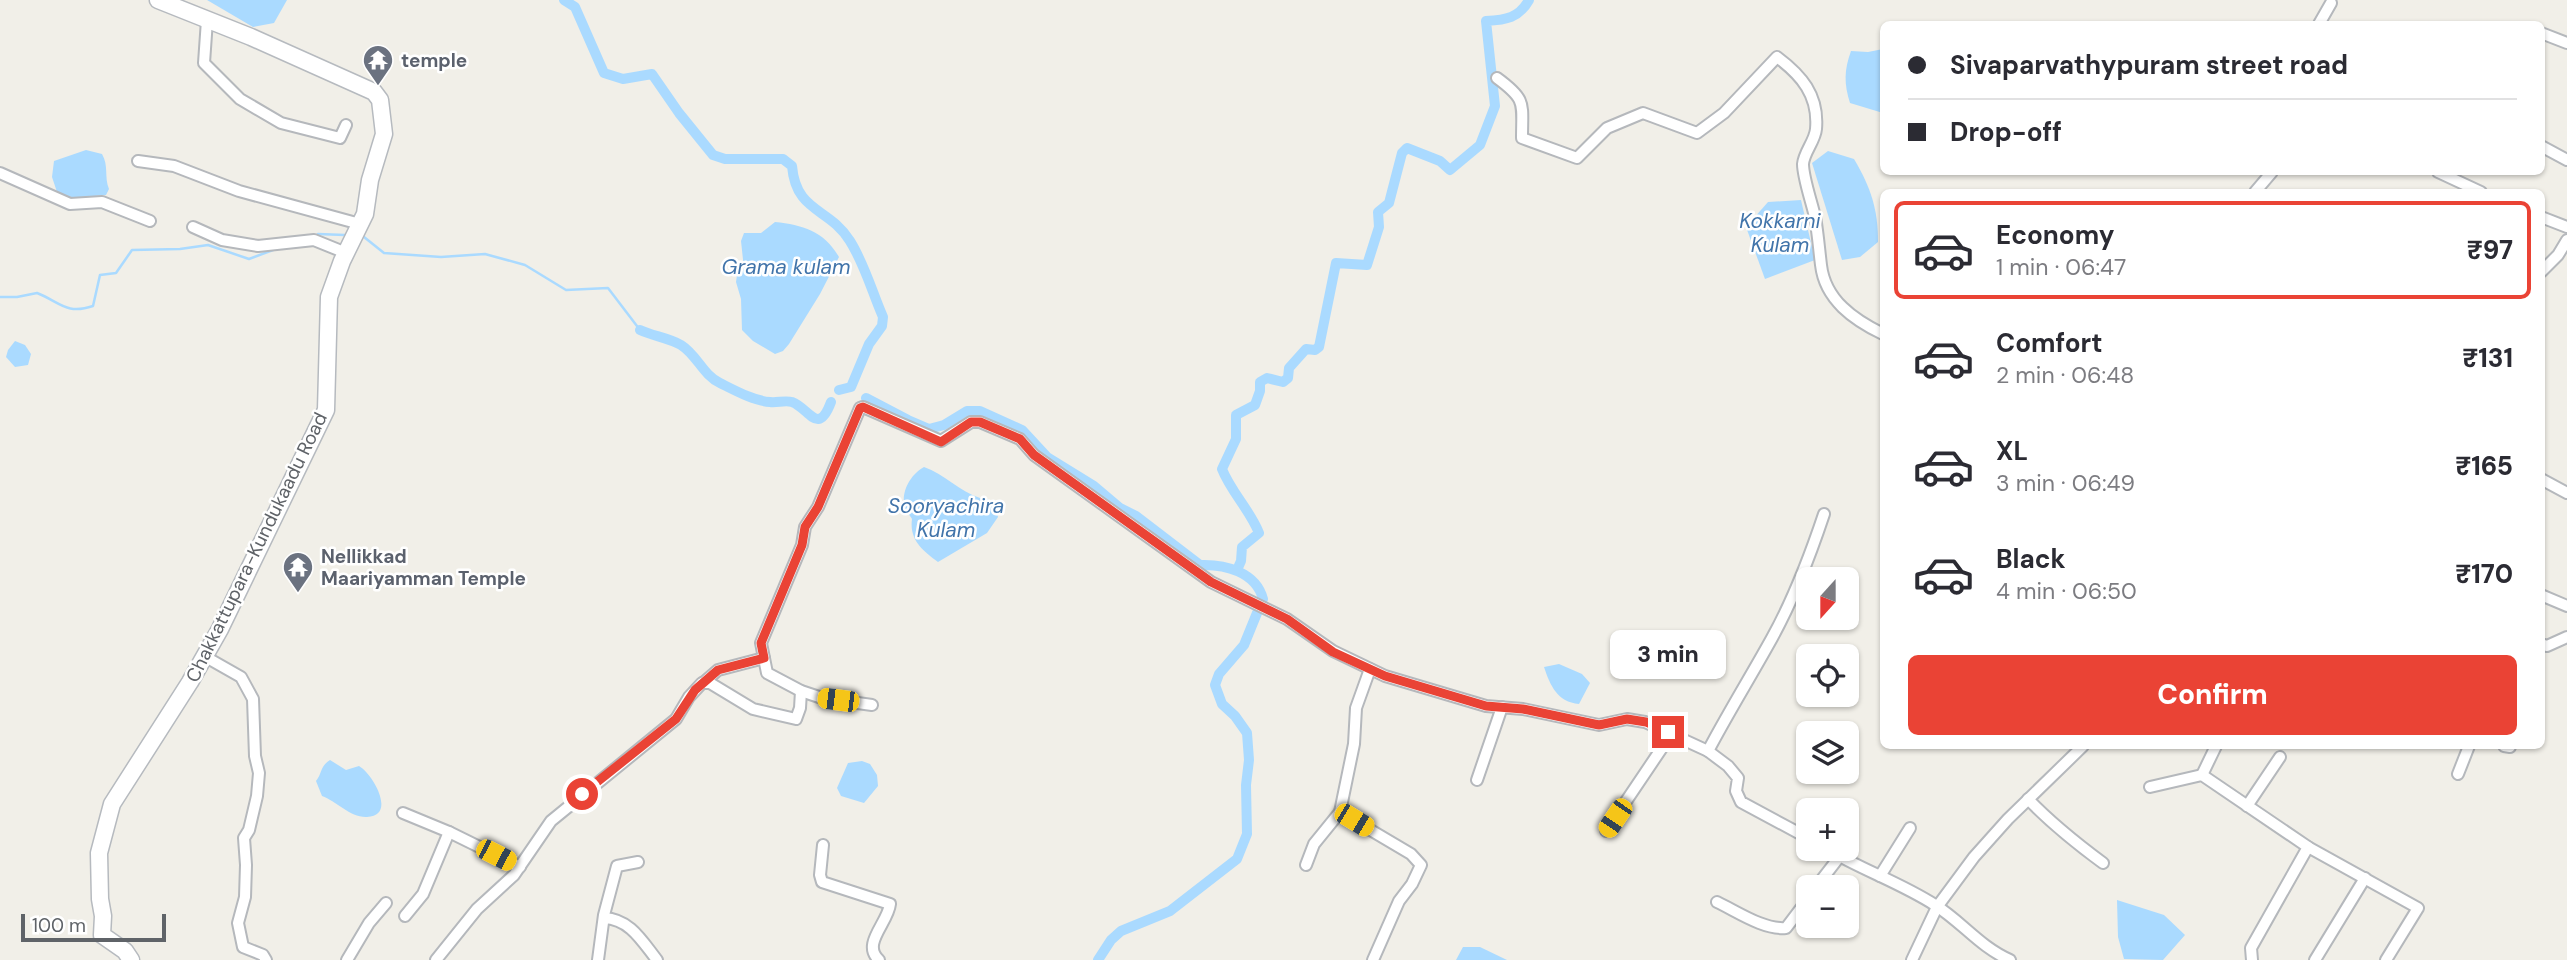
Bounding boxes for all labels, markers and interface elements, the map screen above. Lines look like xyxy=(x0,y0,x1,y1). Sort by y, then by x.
temple icon: temple xyxy=(361,43,395,87)
place label: temple xyxy=(401,48,467,73)
text: Sivaparvathypuram street road xyxy=(1950,48,2348,82)
text: Drop-off xyxy=(1950,115,2062,149)
water label: Kokkarni Kulam xyxy=(1739,207,1822,259)
text: Economy xyxy=(1996,218,2114,252)
icon: car xyxy=(1912,219,1975,282)
text: ₹97 xyxy=(2467,233,2513,267)
text: 1 min · 06:47 xyxy=(1996,252,2126,282)
water label: Grama kulam xyxy=(721,253,851,281)
text: Comfort xyxy=(1996,326,2102,360)
icon: car xyxy=(1912,327,1975,390)
text: ₹131 xyxy=(2462,341,2513,375)
text: 2 min · 06:48 xyxy=(1996,360,2134,390)
street label: Chakkattupara-Kundukaadu Road xyxy=(180,408,333,686)
text: XL xyxy=(1996,434,2028,468)
icon: car xyxy=(1912,435,1975,498)
text: ₹165 xyxy=(2455,449,2513,483)
text: 3 min · 06:49 xyxy=(1996,468,2135,498)
water label: Sooryachira Kulam xyxy=(888,492,1004,544)
text: Black xyxy=(1996,542,2066,576)
icon: car xyxy=(1912,543,1975,606)
place label: Nellikkad Maariyamman Temple xyxy=(321,544,526,591)
temple icon: Nellikkad Maariyamman Temple xyxy=(281,550,315,594)
text: ₹170 xyxy=(2455,557,2513,591)
north arrow xyxy=(1796,567,1858,630)
map controls xyxy=(1796,567,1859,938)
text: 4 min · 06:50 xyxy=(1996,576,2137,606)
callout: 3 min xyxy=(1610,630,1726,680)
text: 3 min xyxy=(1637,639,1699,669)
button: locate xyxy=(1796,644,1859,707)
button: Confirm xyxy=(1908,655,2517,735)
car xyxy=(816,687,861,713)
route end xyxy=(1652,716,1684,748)
button: layers xyxy=(1796,721,1859,784)
route start xyxy=(566,778,598,810)
car xyxy=(1595,795,1636,841)
button: + xyxy=(1796,798,1859,861)
car xyxy=(1331,800,1378,840)
car xyxy=(473,836,520,874)
button: − xyxy=(1796,875,1859,938)
scale bar xyxy=(21,911,166,943)
text: 100 m xyxy=(32,913,86,938)

